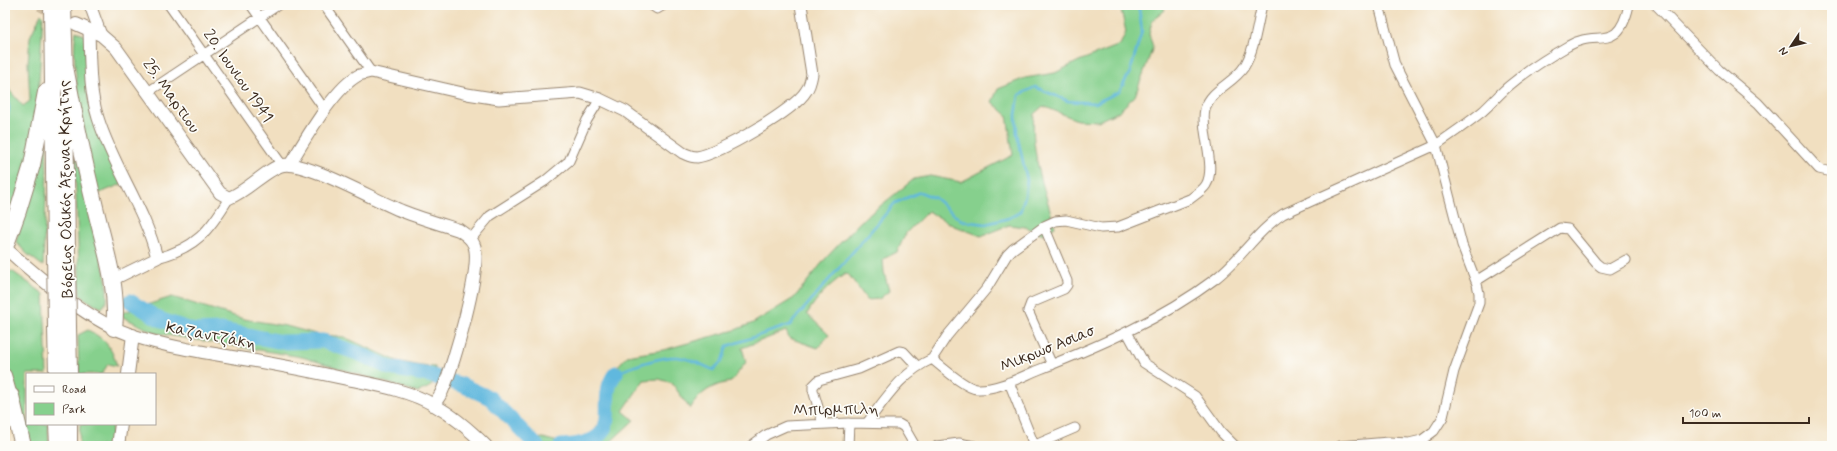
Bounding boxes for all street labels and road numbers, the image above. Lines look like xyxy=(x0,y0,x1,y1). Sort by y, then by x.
street label: 20. Ιουνιου 1941 xyxy=(198,25,278,127)
street label: 25. Μαρτιου xyxy=(138,55,204,137)
street label: Βόρειος Οδικός Άξονας Κρήτης xyxy=(54,80,78,298)
street label: Καζαντζάκη xyxy=(164,317,258,355)
street label: Μικρωσ Ασιασ xyxy=(997,320,1099,377)
street label: Μπιρμπιλη xyxy=(793,399,879,421)

